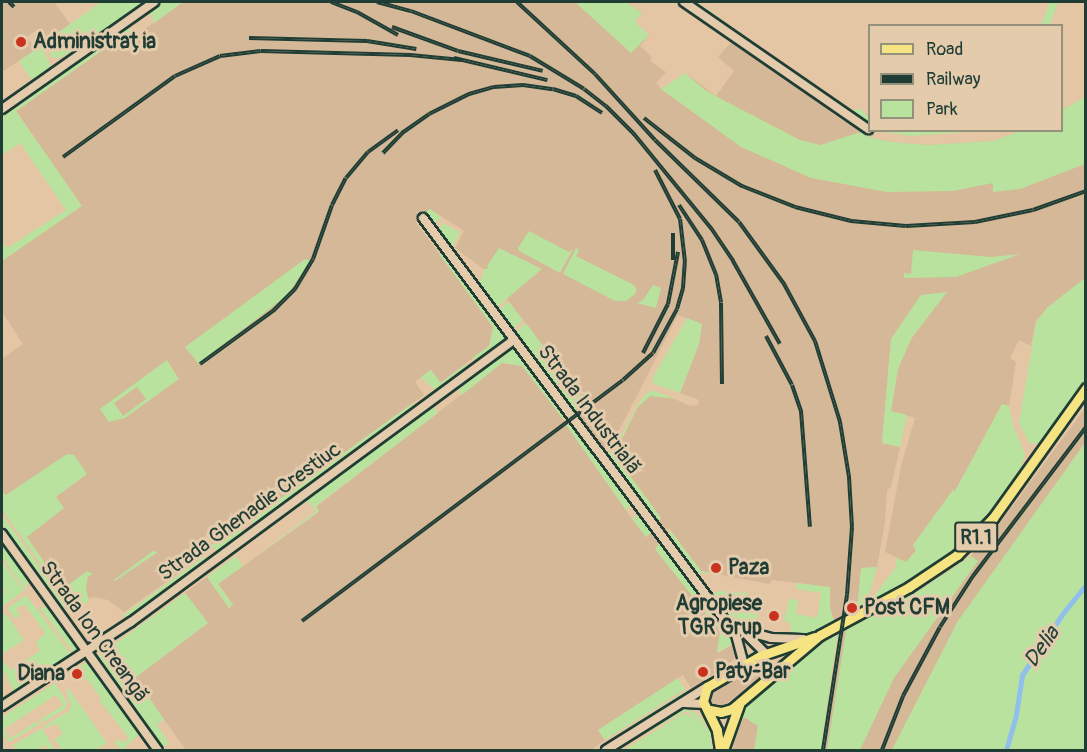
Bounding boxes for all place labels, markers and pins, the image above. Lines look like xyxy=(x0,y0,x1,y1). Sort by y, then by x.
place label: Administrația xyxy=(33,29,156,55)
marker: Administrația xyxy=(14,35,28,49)
place label: Paza xyxy=(728,555,769,581)
marker: Paza xyxy=(709,561,723,575)
place label: Agropiese TGR Grup xyxy=(676,591,762,641)
place label: Post CFM xyxy=(864,595,950,621)
marker: Post CFM xyxy=(845,601,859,615)
marker: Agropiese TGR Grup xyxy=(767,609,781,623)
place label: Paty-Bar xyxy=(715,659,790,685)
place label: Diana xyxy=(17,661,65,687)
marker: Paty-Bar xyxy=(696,665,710,679)
marker: Diana xyxy=(70,667,84,681)

